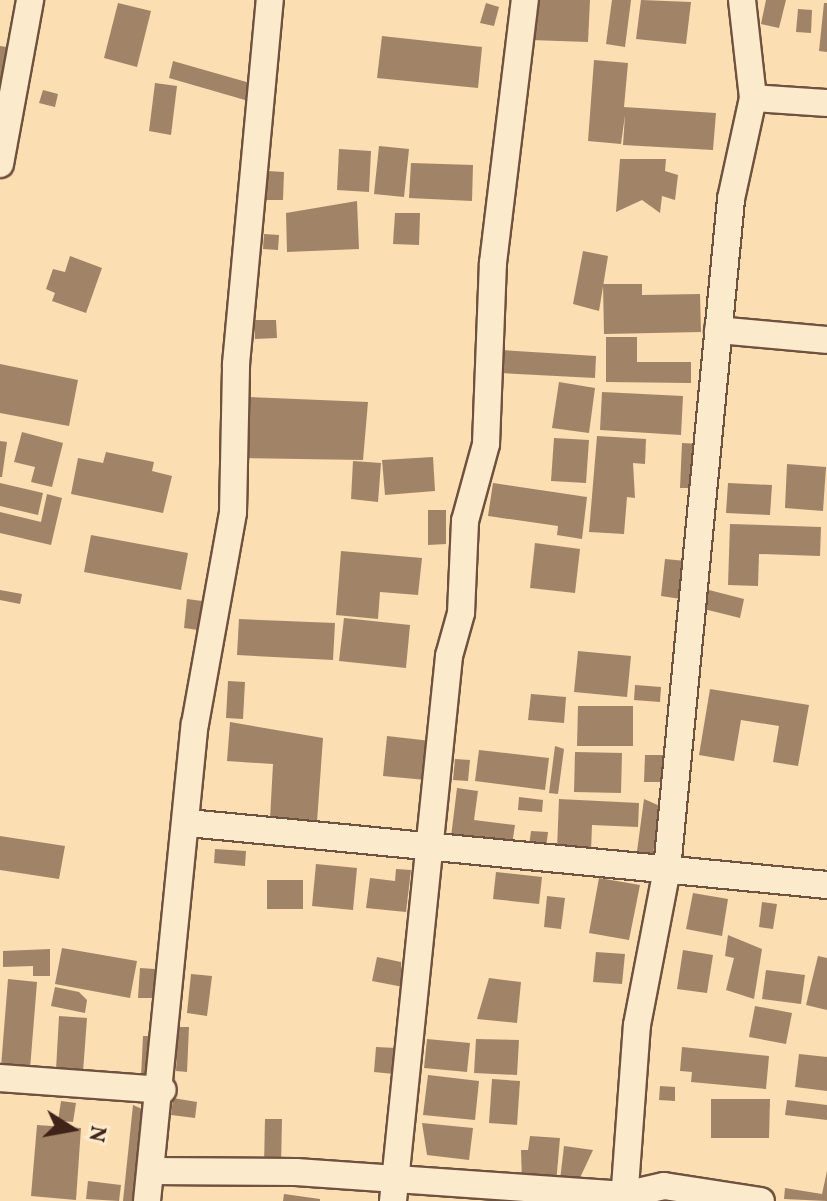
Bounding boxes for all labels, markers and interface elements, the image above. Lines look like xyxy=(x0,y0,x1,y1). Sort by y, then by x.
north arrow xyxy=(32,1089,112,1169)
text: N xyxy=(79,1123,113,1144)

